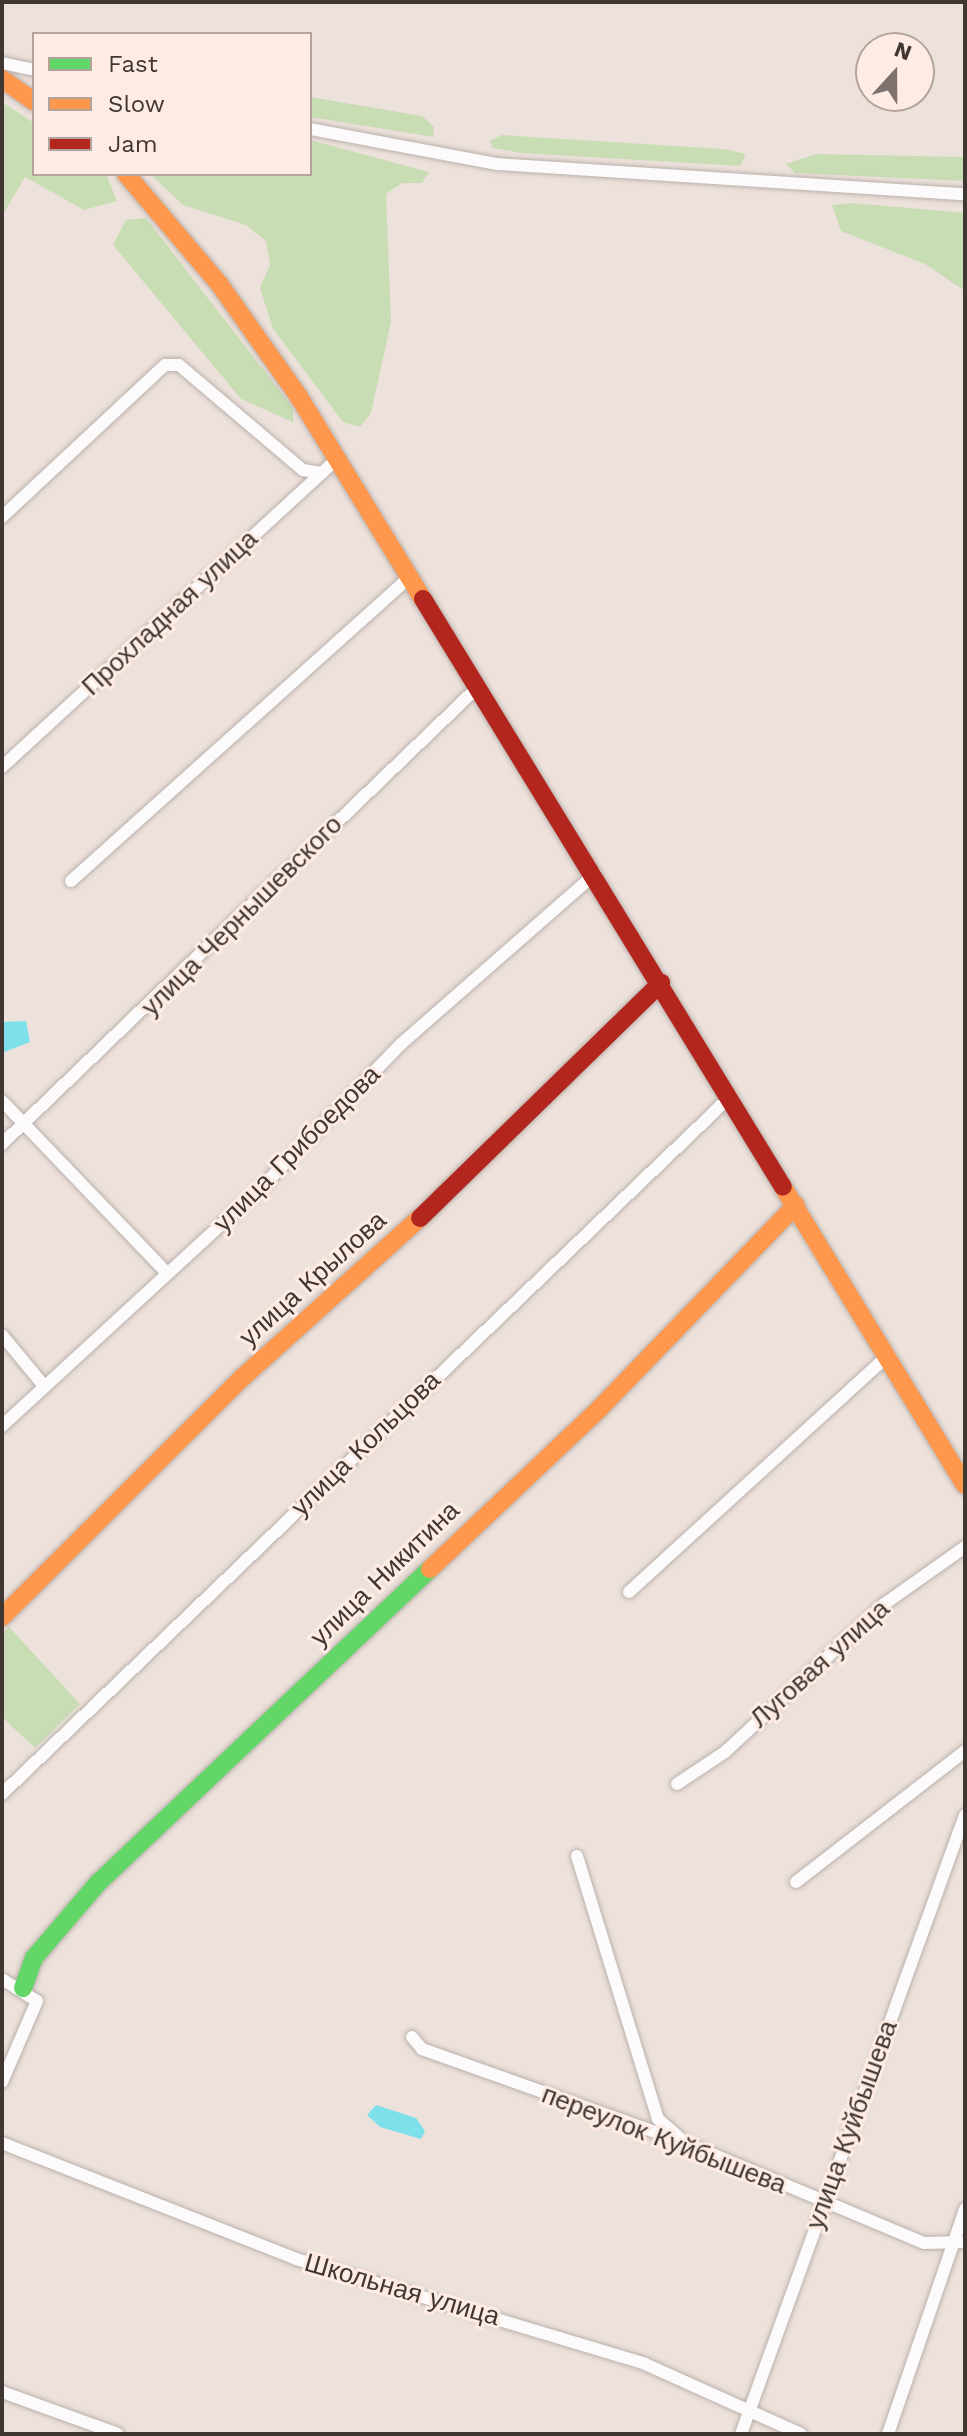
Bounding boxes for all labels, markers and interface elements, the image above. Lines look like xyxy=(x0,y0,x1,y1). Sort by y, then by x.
legend xyxy=(32,32,312,176)
north arrow xyxy=(855,32,935,112)
text: N xyxy=(891,36,915,66)
text: Fast xyxy=(108,50,158,78)
text: Slow xyxy=(108,90,165,118)
text: Jam xyxy=(108,130,158,158)
street label: Прохладная улица xyxy=(76,524,264,702)
street label: улица Чернышевского xyxy=(135,809,349,1023)
street label: улица Грибоедова xyxy=(207,1059,387,1239)
street label: улица Крылова xyxy=(233,1205,393,1353)
street label: улица Кольцова xyxy=(285,1365,447,1523)
street label: улица Никитина xyxy=(304,1495,466,1653)
street label: Луговая улица xyxy=(744,1593,896,1735)
street label: улица Куйбышева xyxy=(800,2016,904,2234)
street label: переулок Куйбышева xyxy=(537,2079,791,2201)
street label: Школьная улица xyxy=(301,2247,503,2333)

